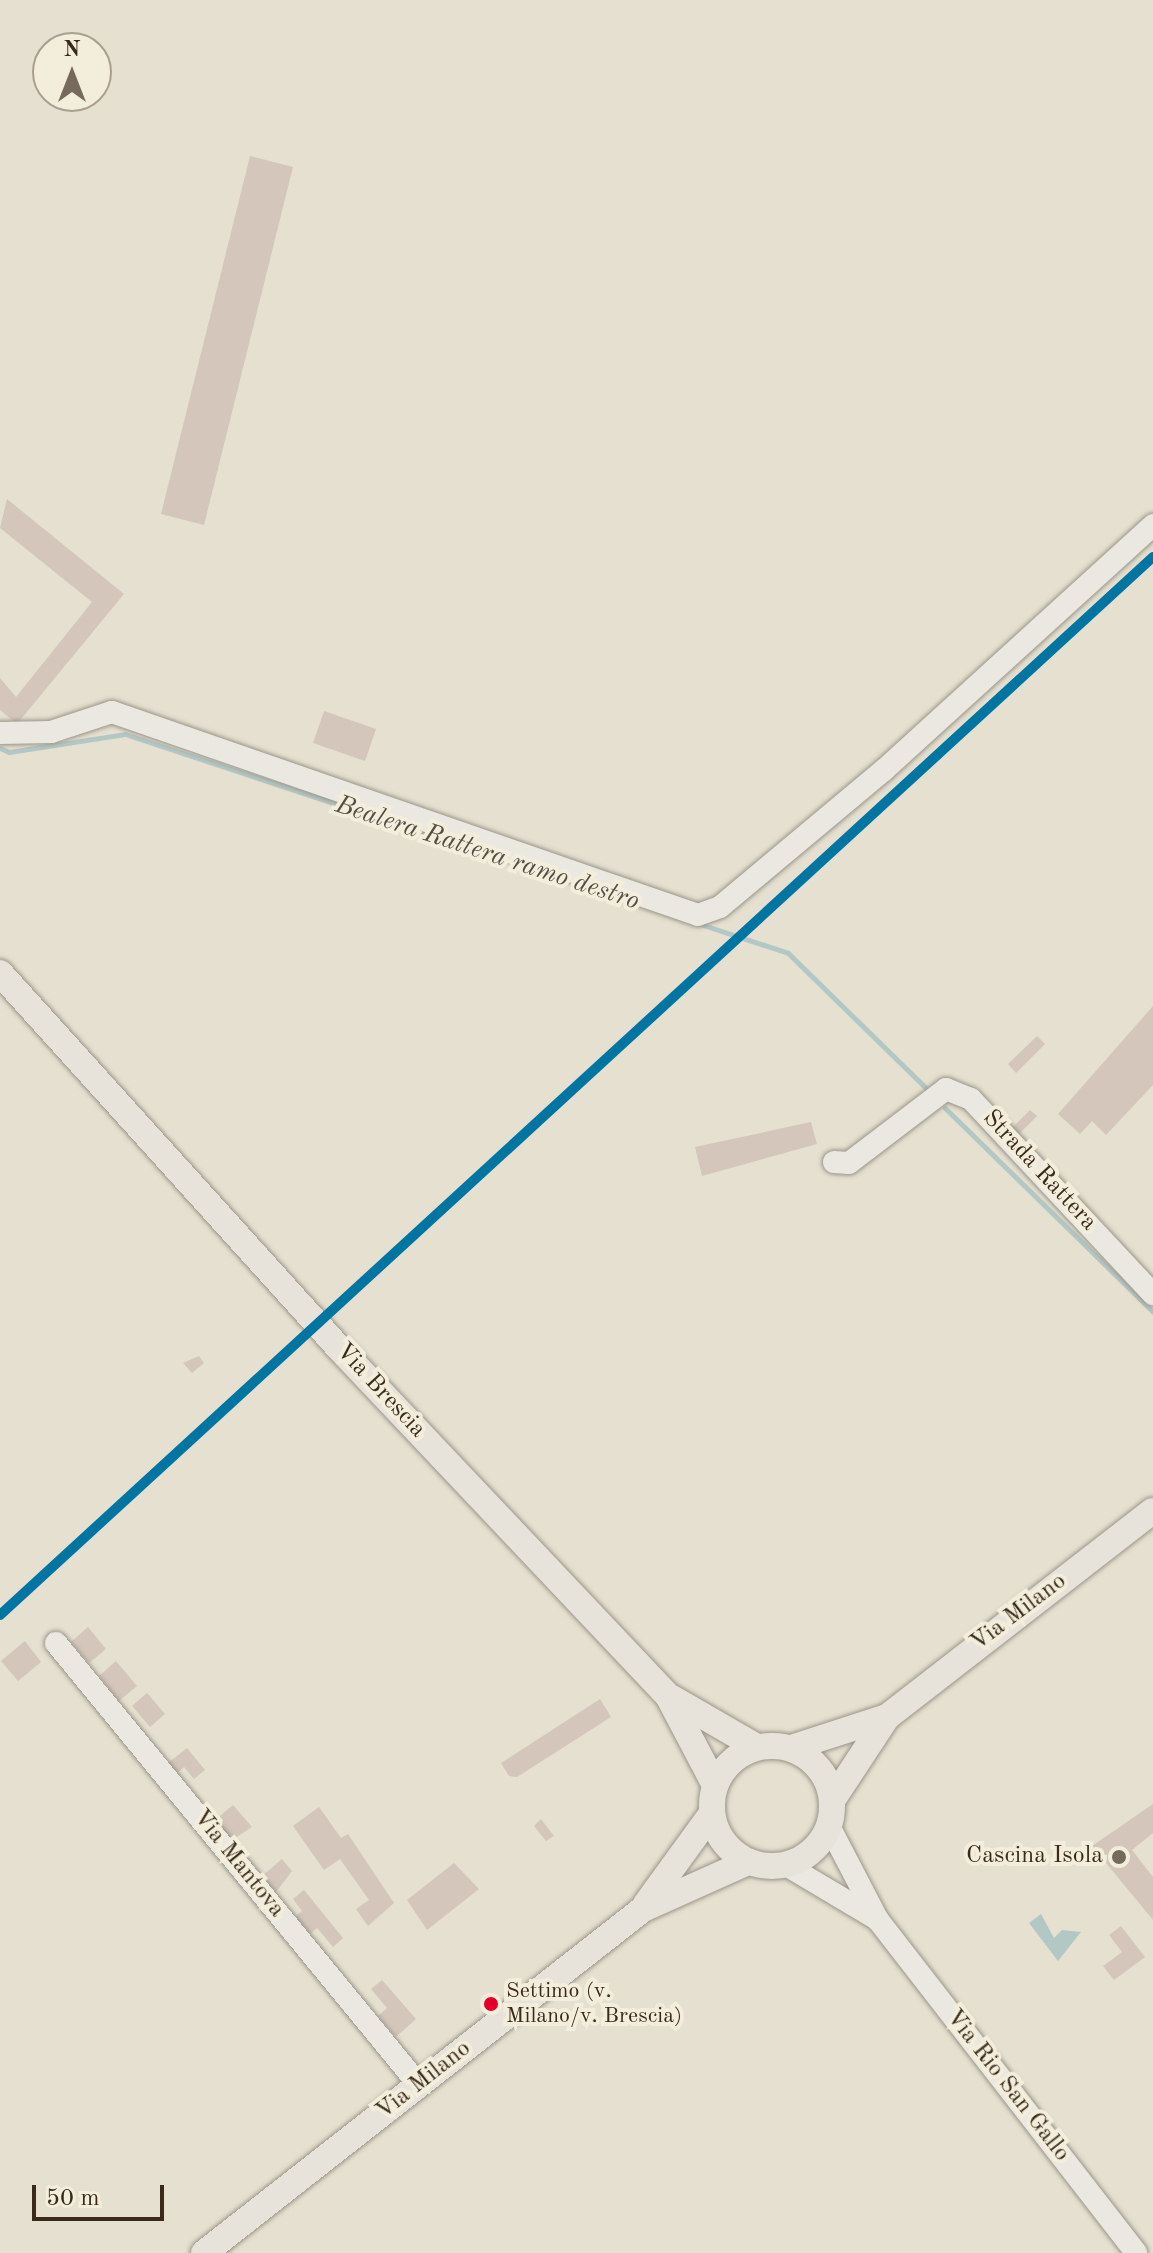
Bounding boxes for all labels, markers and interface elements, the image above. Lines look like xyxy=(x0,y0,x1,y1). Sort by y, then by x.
north arrow xyxy=(32,32,112,112)
text: N xyxy=(64,39,80,61)
water label: Bealera Rattera ramo destro xyxy=(331,790,643,918)
street label: Strada Rattera xyxy=(976,1105,1102,1237)
street label: Via Brescia xyxy=(329,1338,431,1444)
street label: Via Milano xyxy=(965,1568,1073,1658)
street label: Via Mantova xyxy=(186,1804,290,1924)
place label: Cascina Isola xyxy=(966,1843,1103,1871)
marker: Cascina Isola xyxy=(1110,1848,1128,1866)
place label: Settimo (v. Milano/v. Brescia) xyxy=(506,1978,682,2030)
marker: Settimo (v. Milano/v. Brescia) xyxy=(483,1996,499,2012)
street label: Via Rio San Gallo xyxy=(939,2004,1075,2168)
street label: Via Milano xyxy=(371,2035,477,2127)
scale bar xyxy=(36,2169,168,2219)
text: 50 m xyxy=(46,2187,100,2211)

